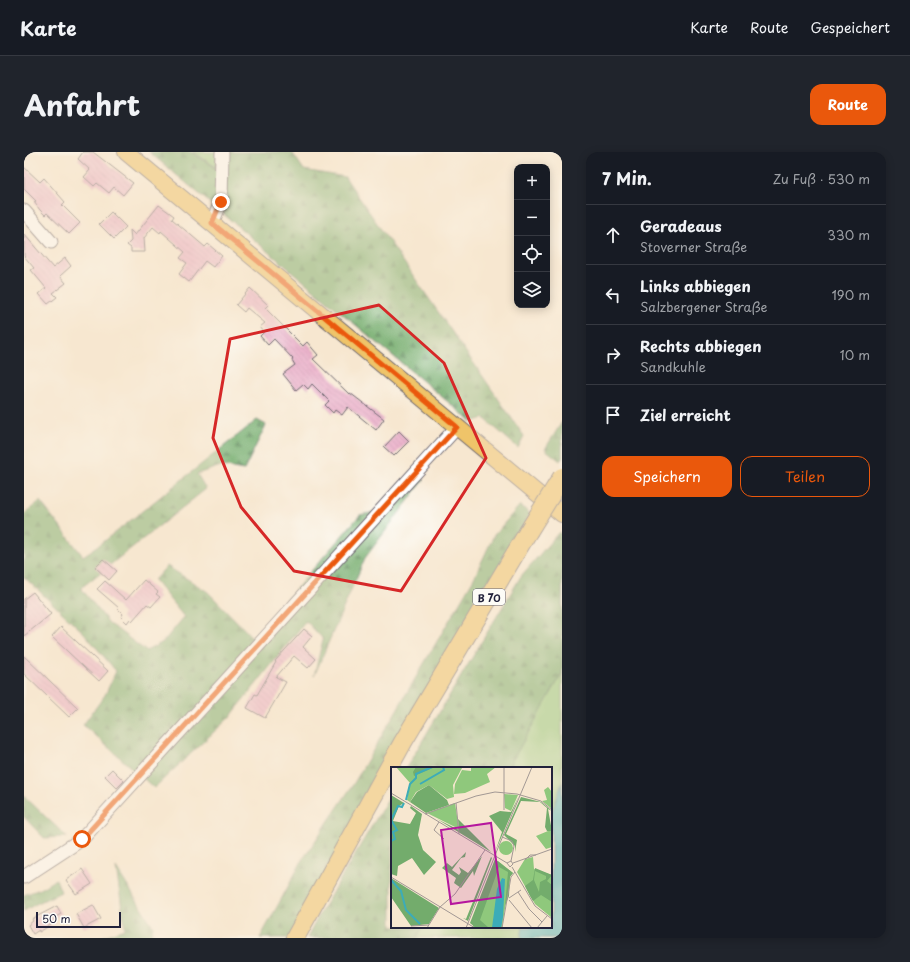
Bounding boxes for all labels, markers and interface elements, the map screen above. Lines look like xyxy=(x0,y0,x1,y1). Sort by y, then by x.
text: Karte xyxy=(20,14,77,42)
text: Karte xyxy=(690,17,728,38)
text: Route xyxy=(750,17,788,38)
text: Gespeichert xyxy=(810,17,890,38)
text: Anfahrt xyxy=(24,83,140,126)
button: Route xyxy=(810,84,886,125)
map controls xyxy=(514,164,550,308)
button: + xyxy=(514,164,550,200)
text: 7 Min. xyxy=(602,165,652,191)
text: Zu Fuß · 530 m xyxy=(773,169,870,188)
route end xyxy=(212,193,230,211)
button: − xyxy=(514,200,550,236)
text: Geradeaus xyxy=(640,214,722,237)
icon: ahead xyxy=(602,224,624,246)
text: 330 m xyxy=(827,225,870,244)
button: locate xyxy=(514,236,550,272)
text: Stoverner Straße xyxy=(640,237,747,256)
button: layers xyxy=(514,272,550,308)
text: Links abbiegen xyxy=(640,274,751,297)
icon: left xyxy=(602,284,624,306)
text: 190 m xyxy=(831,285,870,304)
text: Salzbergener Straße xyxy=(640,297,768,316)
text: Rechts abbiegen xyxy=(640,334,761,357)
icon: right xyxy=(602,344,624,366)
text: 10 m xyxy=(840,345,870,364)
text: Sandkuhle xyxy=(640,357,706,376)
text: Ziel erreicht xyxy=(640,403,731,426)
icon: arrive xyxy=(602,404,624,426)
button: Speichern xyxy=(602,456,732,497)
button: Teilen xyxy=(740,456,870,497)
road number: B 70 xyxy=(473,589,505,605)
inset map xyxy=(391,767,552,928)
route start xyxy=(73,830,91,848)
scale bar xyxy=(36,910,121,929)
text: 50 m xyxy=(42,910,71,927)

